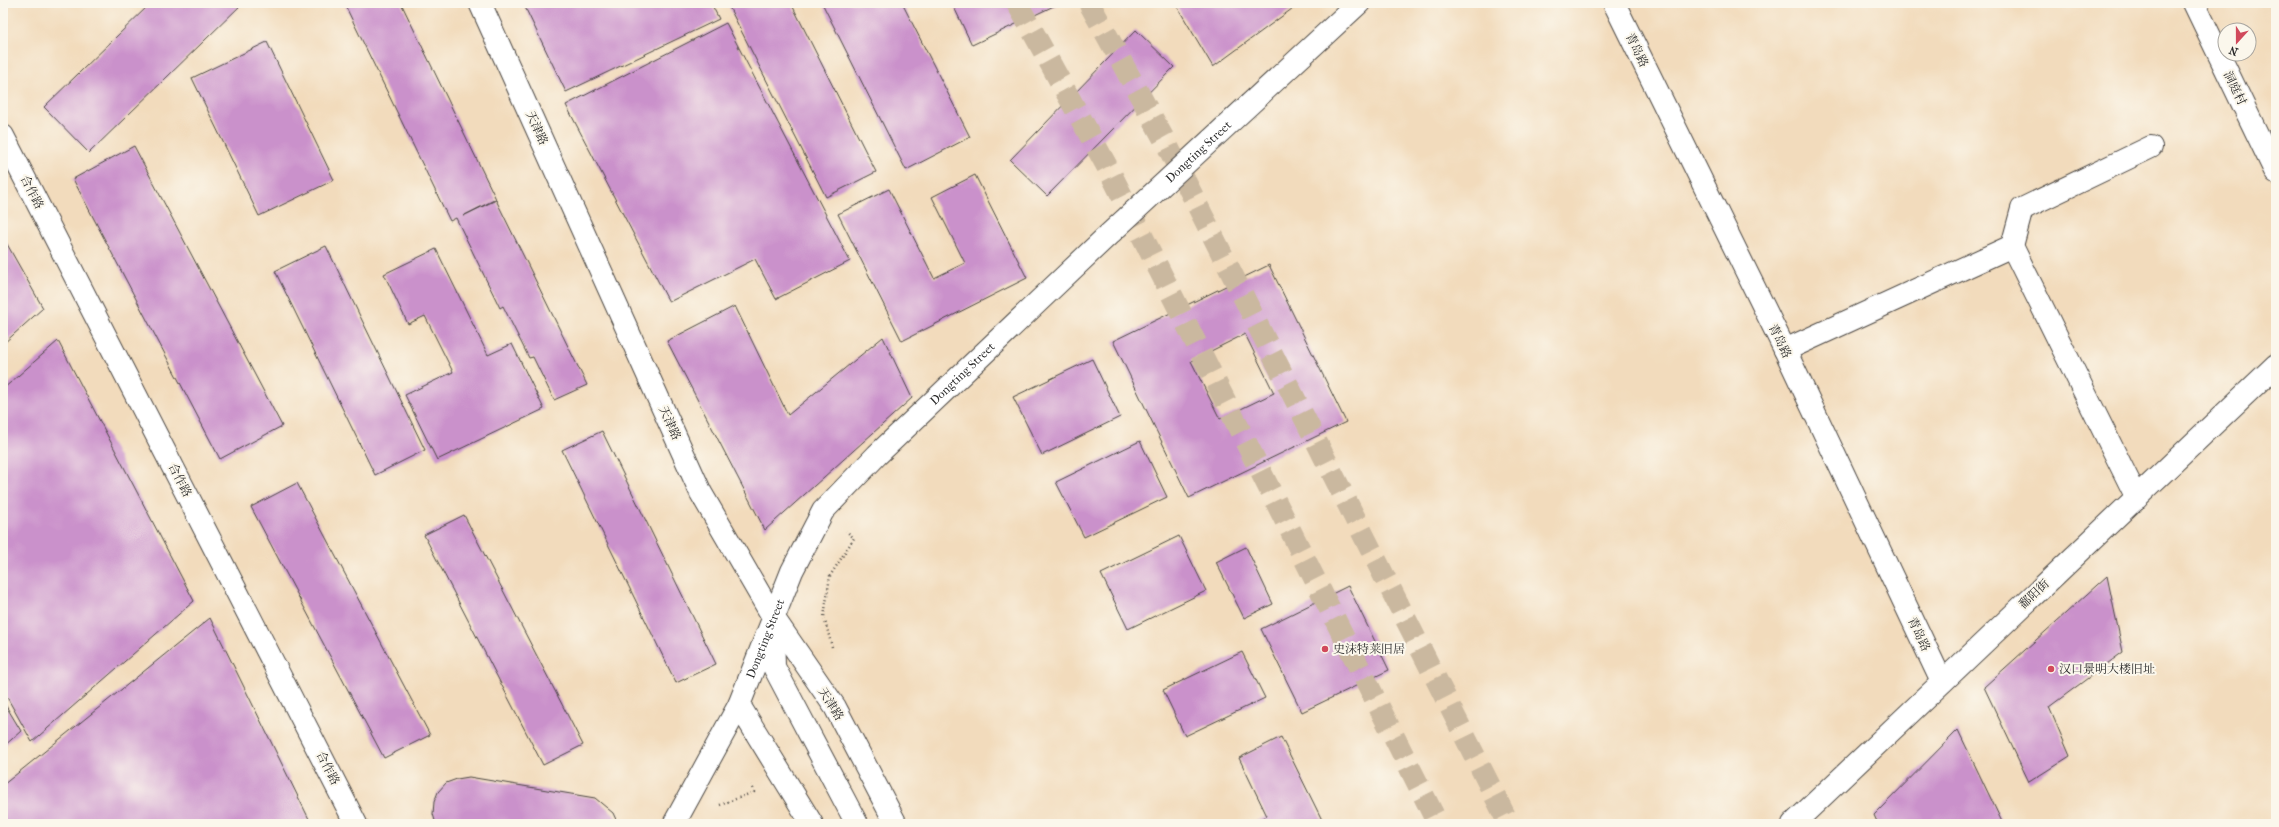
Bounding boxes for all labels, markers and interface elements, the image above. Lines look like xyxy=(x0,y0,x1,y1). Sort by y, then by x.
north arrow xyxy=(2217,22,2257,62)
street label: 青岛路 xyxy=(1623,31,1651,69)
text: N xyxy=(2227,43,2240,58)
street label: 洞庭村 xyxy=(2221,69,2249,107)
street label: 天津路 xyxy=(523,109,551,147)
street label: Dongting Street xyxy=(1163,117,1235,185)
street label: 合作路 xyxy=(18,173,46,211)
street label: 青岛路 xyxy=(1766,322,1794,360)
street label: Dongting Street xyxy=(927,339,998,408)
street label: 天津路 xyxy=(656,404,684,442)
street label: 合作路 xyxy=(166,461,194,499)
street label: 鄱阳街 xyxy=(2016,576,2053,611)
street label: Dongting Street xyxy=(743,596,788,680)
street label: 青岛路 xyxy=(1905,615,1933,653)
place label: 史沫特莱旧居 xyxy=(1333,642,1405,656)
marker: 史沫特莱旧居 xyxy=(1320,644,1330,654)
place label: 汉口景明大楼旧址 xyxy=(2059,662,2155,676)
marker: 汉口景明大楼旧址 xyxy=(2046,664,2056,674)
street label: 天津路 xyxy=(816,685,846,723)
street label: 合作路 xyxy=(314,749,342,787)

